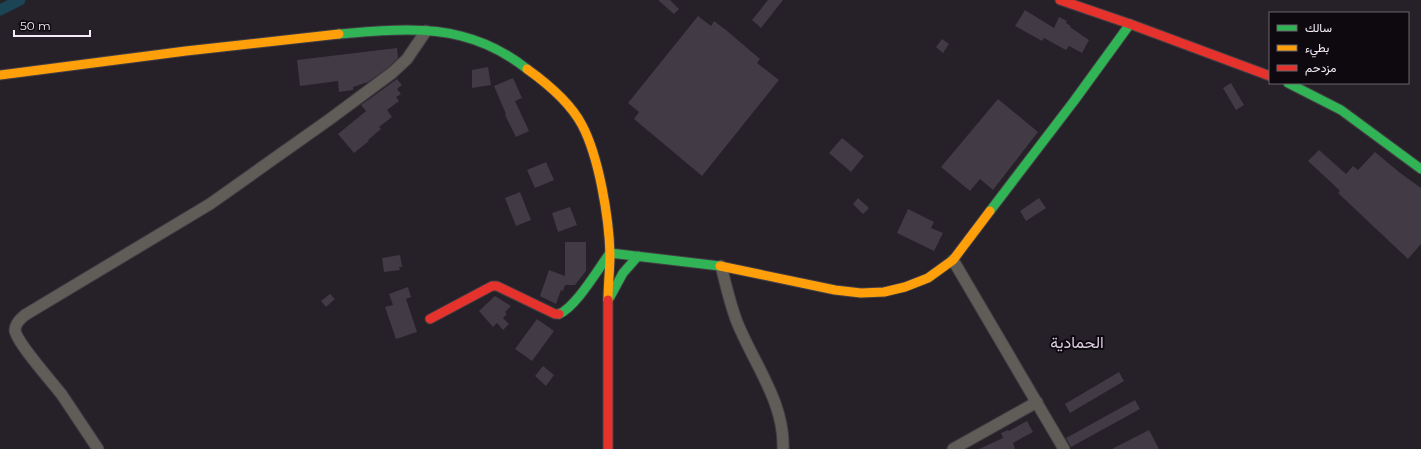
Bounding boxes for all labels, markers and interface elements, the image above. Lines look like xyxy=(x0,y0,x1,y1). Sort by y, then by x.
scale bar xyxy=(14,12,90,38)
legend xyxy=(1269,12,1409,84)
text: 50 m xyxy=(20,18,51,33)
text: سالك xyxy=(1305,20,1332,35)
text: بطيء xyxy=(1305,40,1329,58)
text: مزدحم xyxy=(1305,60,1336,76)
district label: الحمادية xyxy=(1050,333,1104,352)

